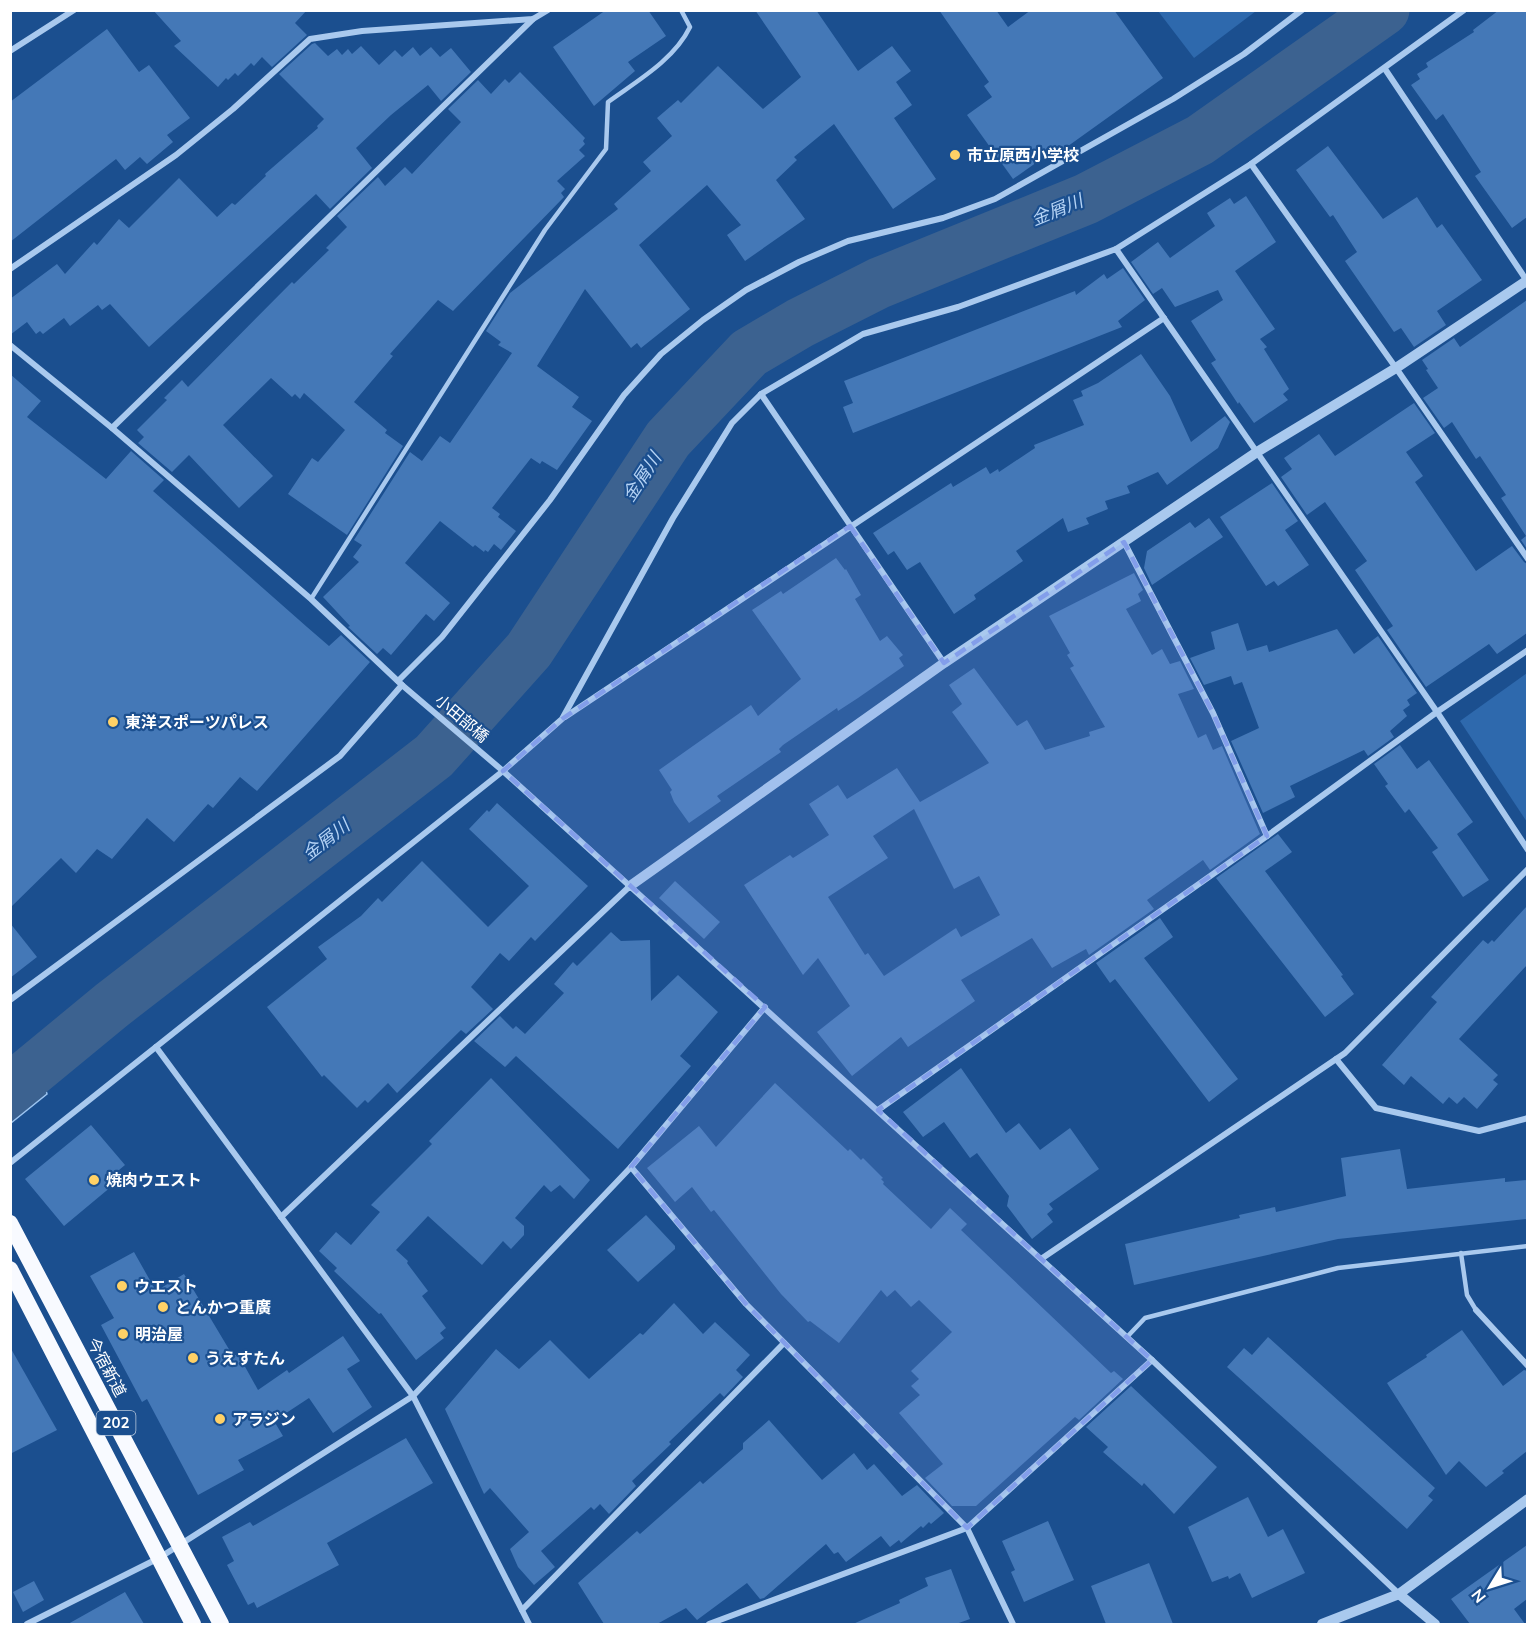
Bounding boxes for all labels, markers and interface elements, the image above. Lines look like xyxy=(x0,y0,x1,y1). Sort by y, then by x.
place label: 市立原西小学校 xyxy=(967,145,1079,165)
marker: 市立原西小学校 xyxy=(948,148,962,162)
water label: 金屑川 xyxy=(1027,188,1088,230)
water label: 金屑川 xyxy=(617,446,667,506)
street label: 小田部橋 xyxy=(431,690,493,746)
place label: 東洋スポーツパレス xyxy=(125,712,269,732)
marker: 東洋スポーツパレス xyxy=(106,715,120,729)
water label: 金屑川 xyxy=(297,813,356,865)
place label: 焼肉ウエスト xyxy=(106,1170,202,1190)
marker: 焼肉ウエスト xyxy=(87,1173,101,1187)
place label: ウエスト xyxy=(134,1276,198,1296)
marker: ウエスト xyxy=(115,1279,129,1293)
place label: とんかつ重廣 xyxy=(175,1297,271,1317)
marker: とんかつ重廣 xyxy=(156,1300,170,1314)
place label: 明治屋 xyxy=(135,1324,183,1344)
marker: 明治屋 xyxy=(116,1327,130,1341)
street label: 今宿新道 xyxy=(83,1334,131,1400)
place label: うえすたん xyxy=(205,1348,285,1368)
marker: うえすたん xyxy=(186,1351,200,1365)
place label: アラジン xyxy=(232,1409,296,1429)
road number: 202 xyxy=(96,1411,136,1435)
marker: アラジン xyxy=(213,1412,227,1426)
north arrow xyxy=(1460,1557,1520,1617)
text: N xyxy=(1467,1585,1490,1607)

